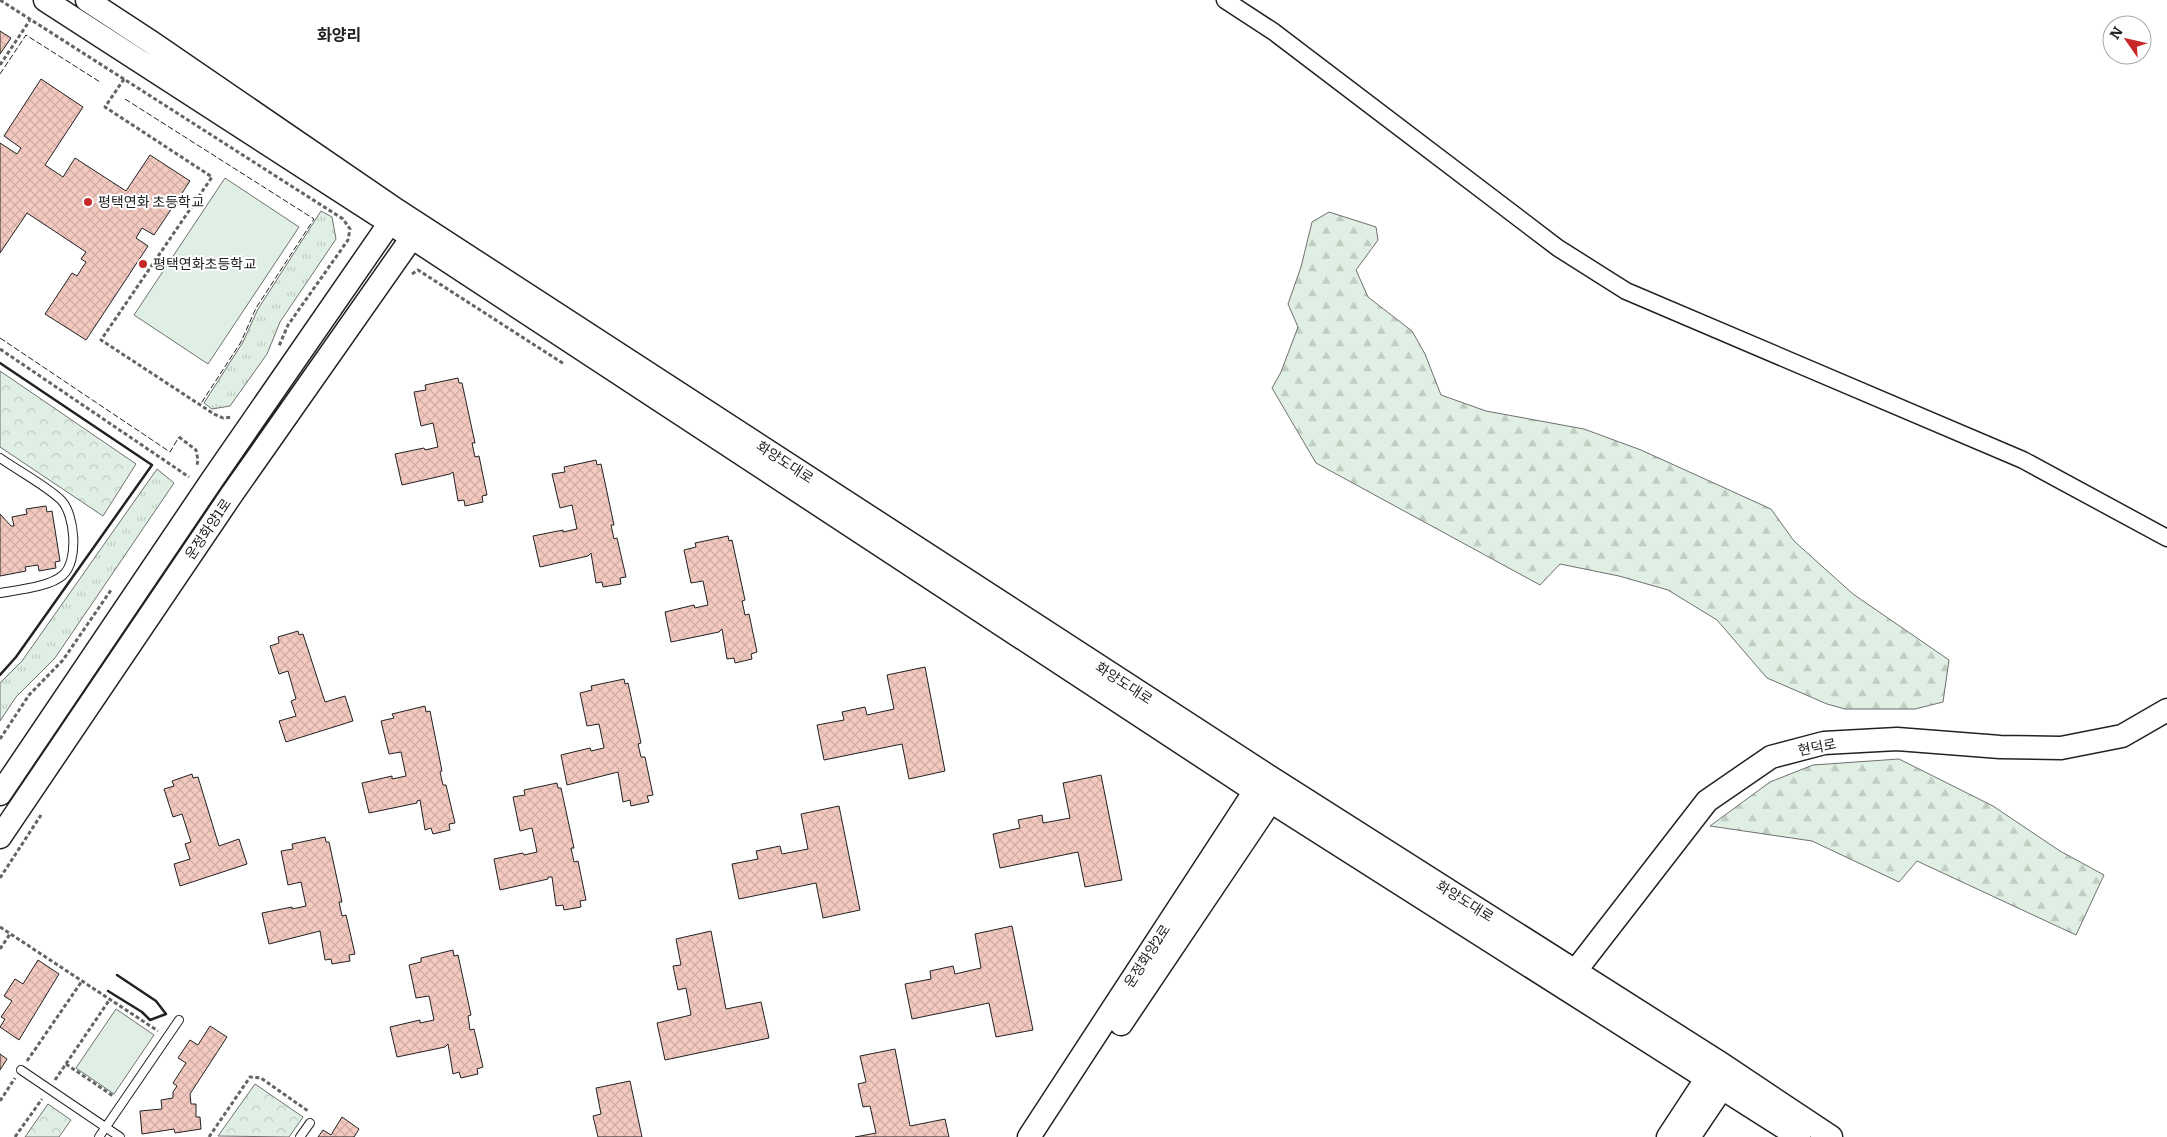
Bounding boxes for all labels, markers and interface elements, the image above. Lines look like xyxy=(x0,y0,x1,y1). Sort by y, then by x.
north arrow xyxy=(2102,15,2152,65)
district label: 화양리 xyxy=(317,22,361,46)
text: N xyxy=(2104,22,2127,43)
place label: 평택연화 초등학교 xyxy=(98,191,204,211)
marker: 평택연화 초등학교 xyxy=(82,196,94,208)
place label: 평택연화초등학교 xyxy=(153,253,256,273)
marker: 평택연화초등학교 xyxy=(137,258,149,270)
street label: 화양도대로 xyxy=(753,435,818,487)
street label: 운정화양1로 xyxy=(179,494,235,563)
street label: 화양도대로 xyxy=(1092,656,1157,708)
street label: 현덕로 xyxy=(1796,732,1838,760)
street label: 화양도대로 xyxy=(1433,875,1498,926)
street label: 운정화양2로 xyxy=(1118,920,1174,991)

